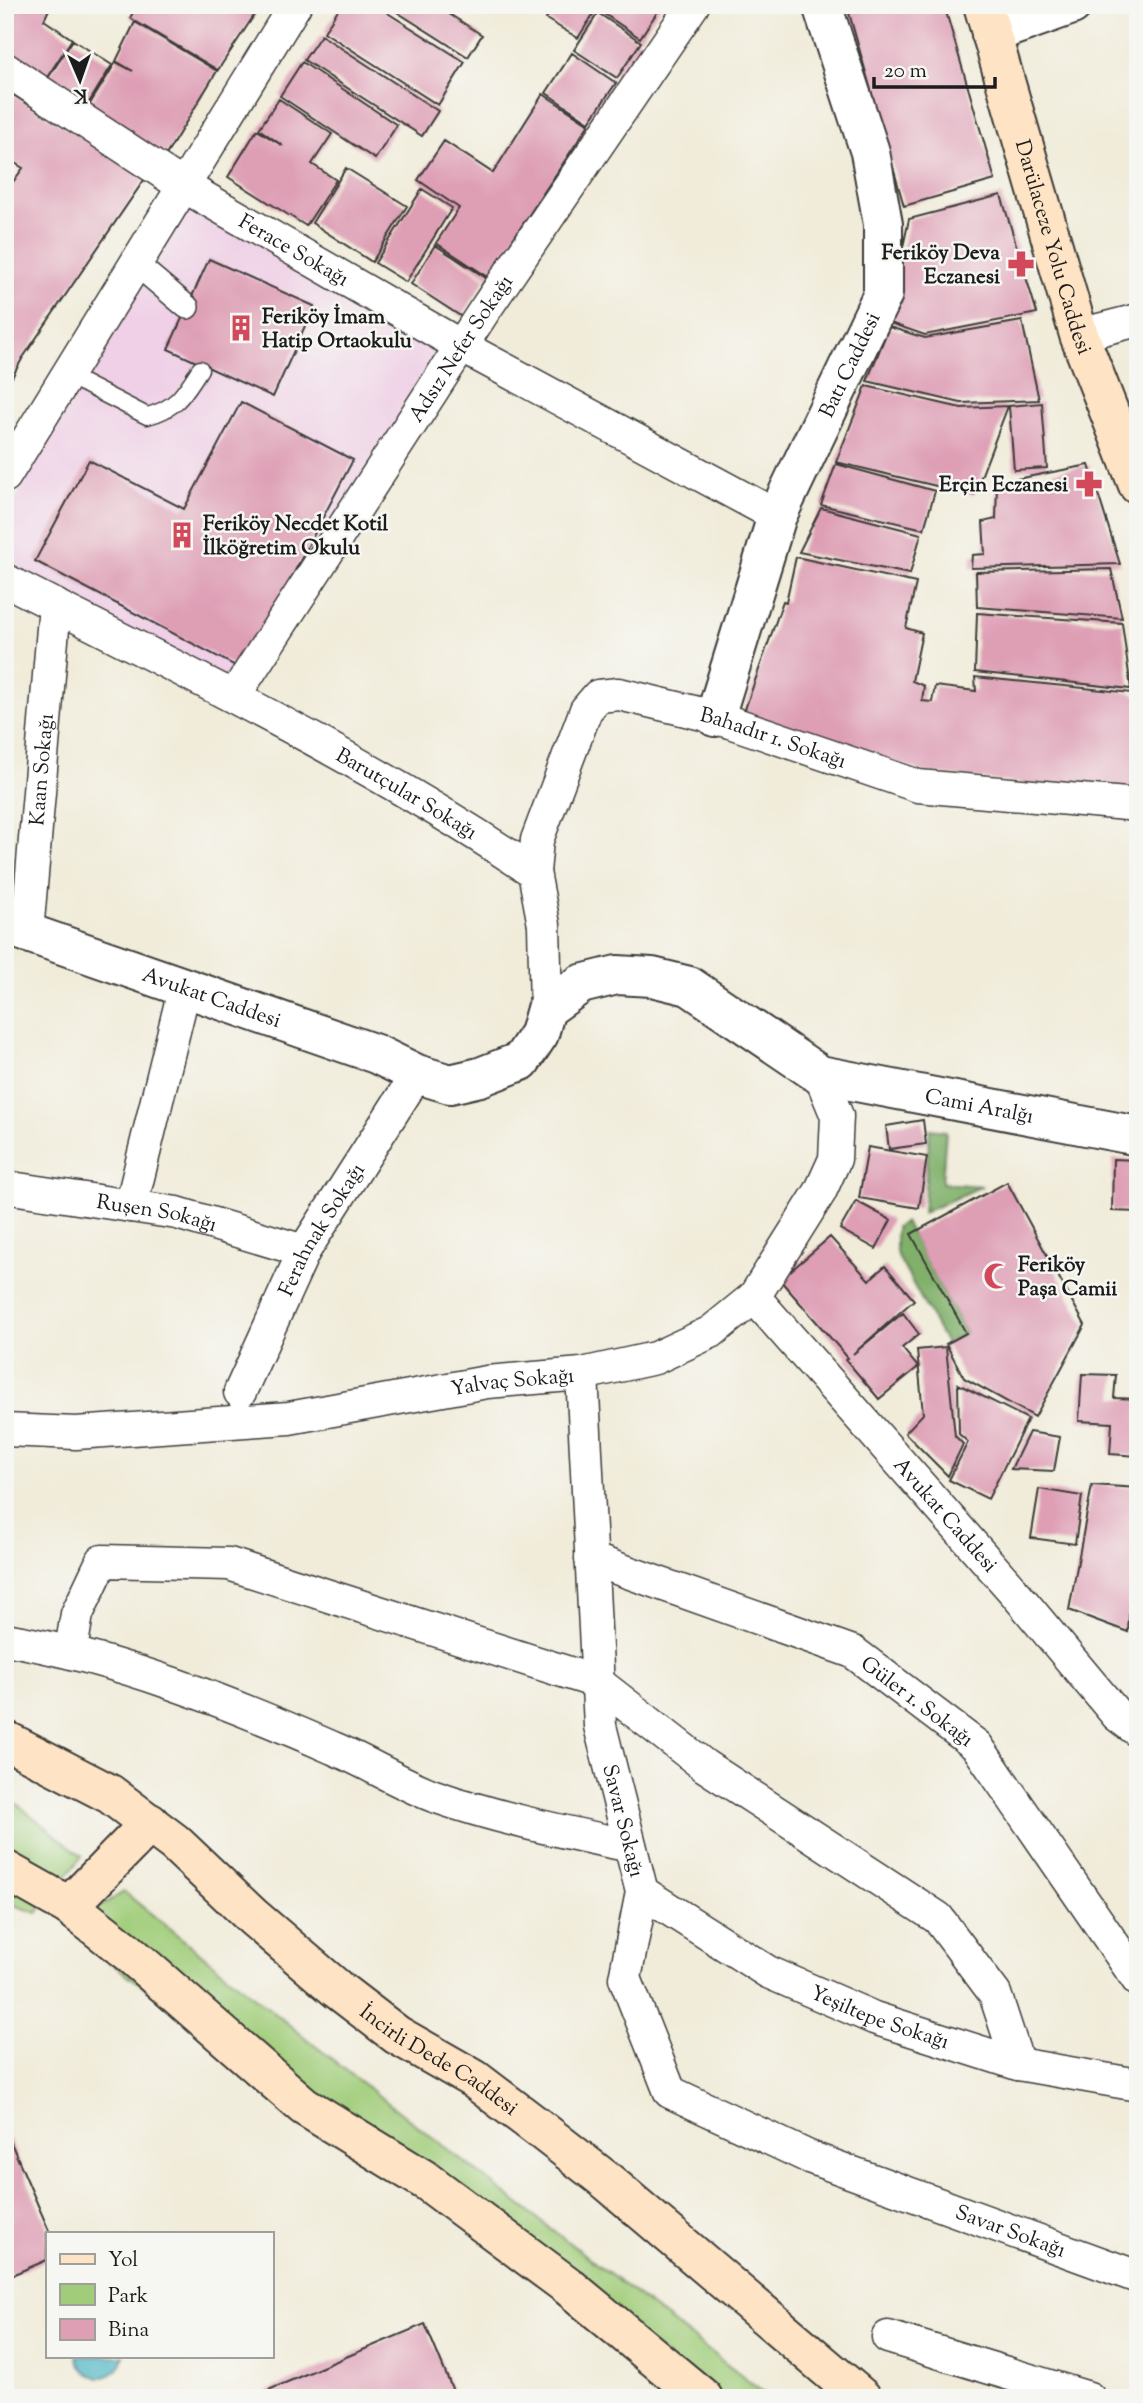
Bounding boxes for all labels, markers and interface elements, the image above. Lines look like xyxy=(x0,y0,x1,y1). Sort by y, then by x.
north arrow xyxy=(46,46,116,116)
scale bar xyxy=(874,46,994,90)
text: 20 m xyxy=(884,57,927,87)
text: K xyxy=(73,81,88,108)
street label: Darülaceze Yolu Caddesi xyxy=(1006,136,1098,360)
street label: Ferace Sokağı xyxy=(232,208,354,295)
place label: Feriköy Deva Eczanesi xyxy=(881,239,1000,293)
pharmacy icon: Feriköy Deva Eczanesi xyxy=(1006,249,1036,279)
street label: Adsız Nefer Sokağı xyxy=(403,269,521,429)
place label: Feriköy İmam Hatip Ortaokulu xyxy=(262,303,413,357)
street label: Batı Caddesi xyxy=(813,308,889,423)
building icon: Feriköy İmam Hatip Ortaokulu xyxy=(226,313,256,343)
pharmacy icon: Erçin Eczanesi xyxy=(1074,469,1104,499)
place label: Erçin Eczanesi xyxy=(939,471,1068,501)
place label: Feriköy Necdet Kotil İlköğretim Okulu xyxy=(203,510,388,564)
building icon: Feriköy Necdet Kotil İlköğretim Okulu xyxy=(167,520,197,550)
street label: Bahadır 1. Sokağı xyxy=(697,701,850,778)
street label: Kaan Sokağı xyxy=(23,712,63,827)
street label: Barutçular Sokağı xyxy=(330,741,483,848)
street label: Avukat Caddesi xyxy=(138,961,285,1037)
street label: Cami Aralğı xyxy=(922,1082,1036,1133)
street label: Ferahnak Sokağı xyxy=(272,1158,373,1302)
street label: Ruşen Sokağı xyxy=(94,1188,220,1241)
place label: Feriköy Paşa Camii xyxy=(1018,1251,1117,1305)
mosque icon: Feriköy Paşa Camii xyxy=(982,1261,1012,1291)
street label: Yalvaç Sokağı xyxy=(448,1362,575,1405)
street label: Avukat Caddesi xyxy=(885,1452,1004,1580)
street label: Güler 1. Sokağı xyxy=(853,1650,979,1755)
street label: Savar Sokağı xyxy=(593,1761,651,1881)
street label: Yeşiltepe Sokağı xyxy=(805,1979,953,2058)
street label: İncirli Dede Caddesi xyxy=(352,1998,524,2124)
street label: Savar Sokağı xyxy=(950,2199,1069,2266)
legend xyxy=(46,2232,273,2358)
text: Yol xyxy=(108,2246,138,2276)
text: Park xyxy=(108,2282,149,2312)
text: Bina xyxy=(108,2316,150,2346)

